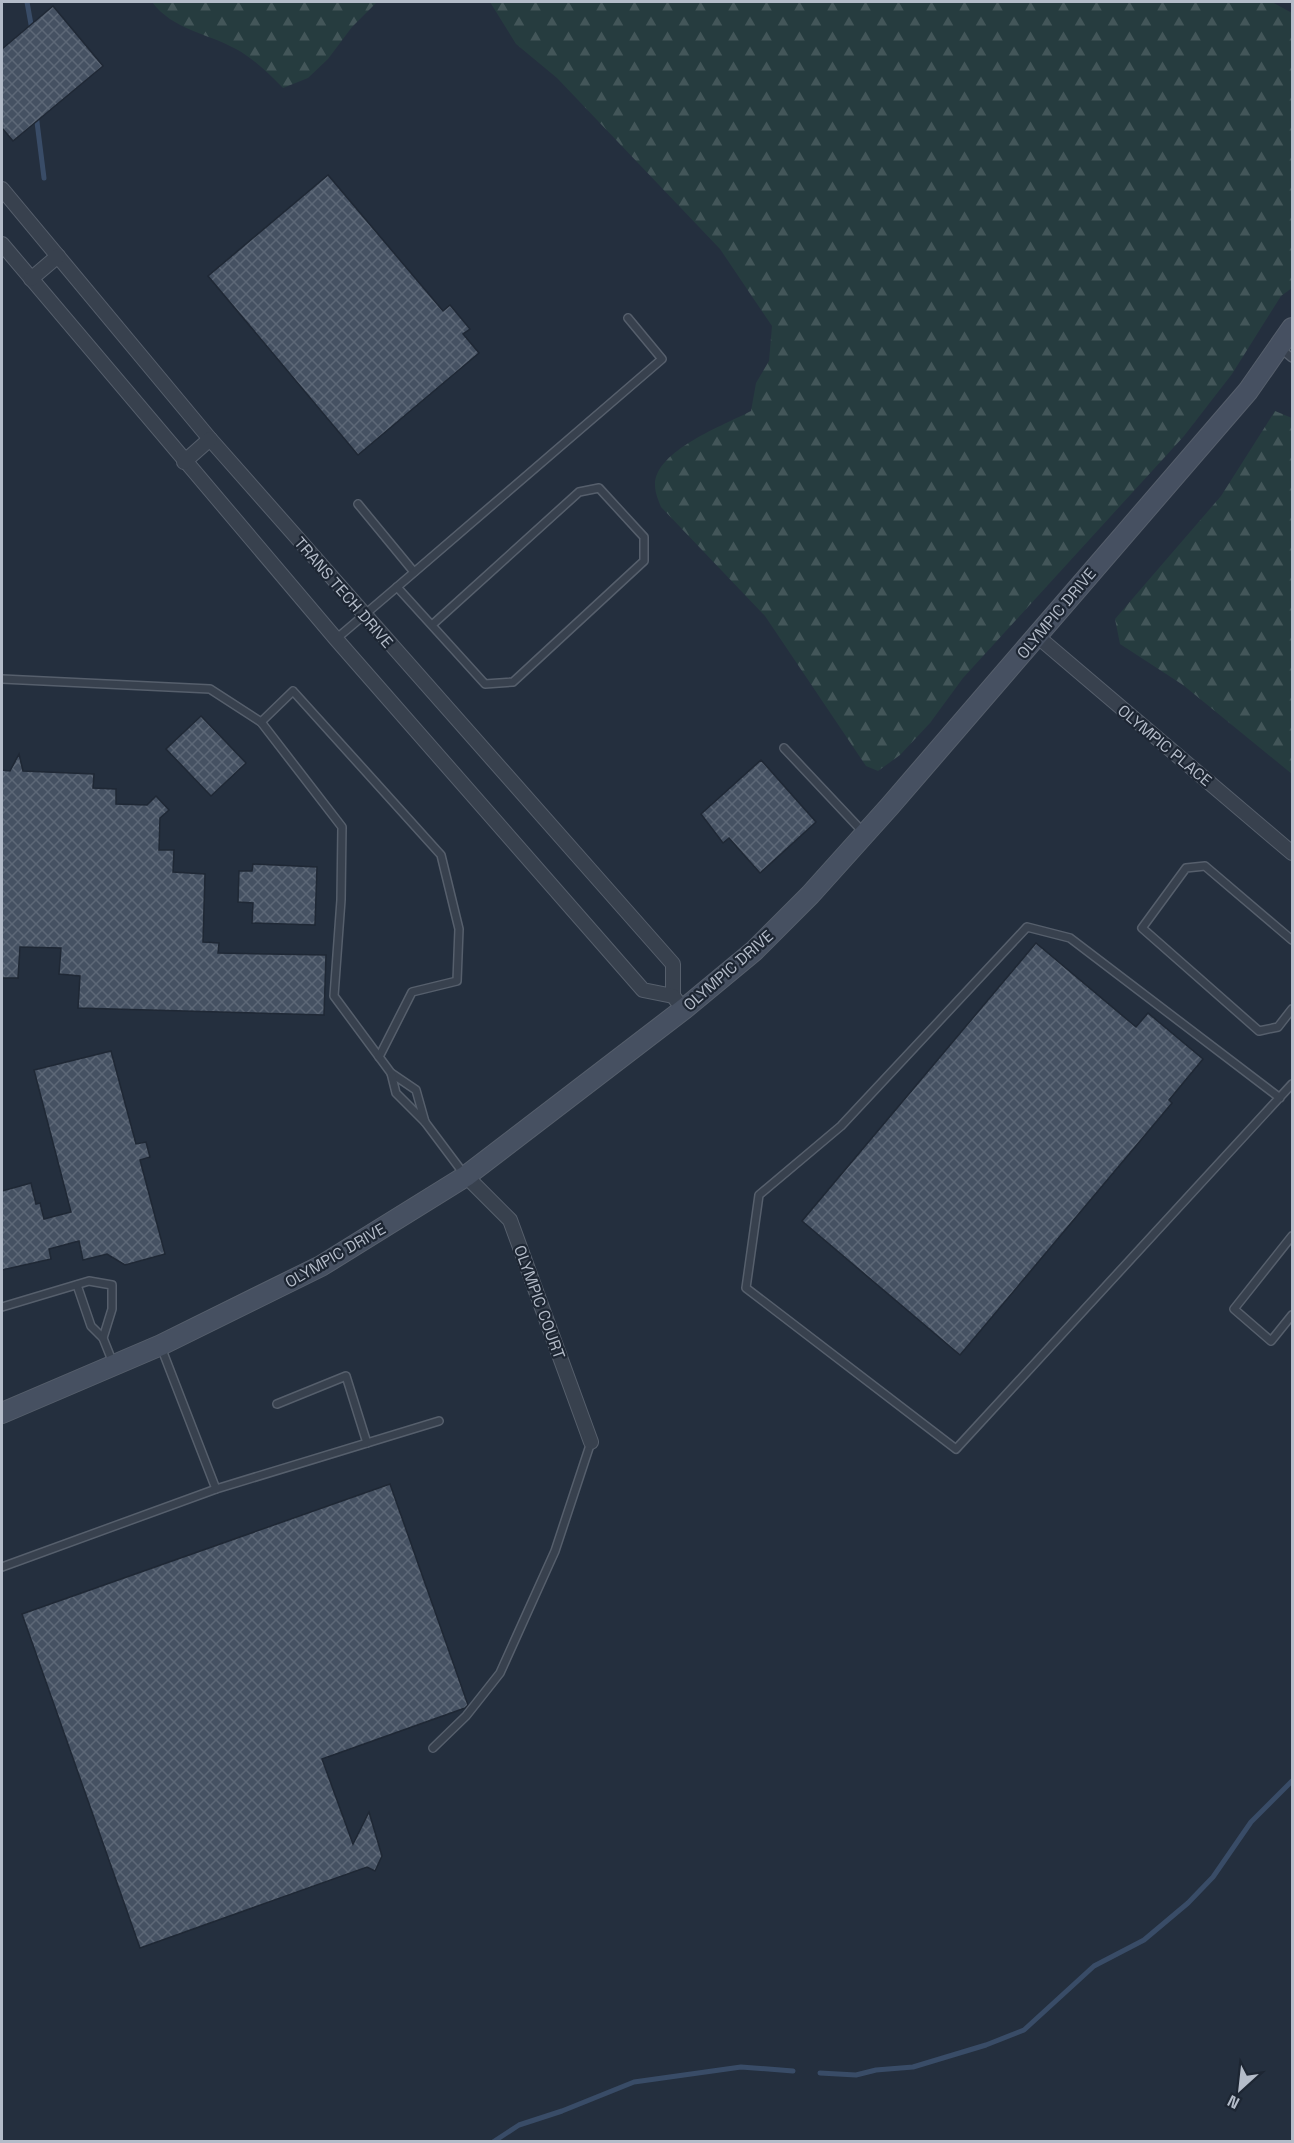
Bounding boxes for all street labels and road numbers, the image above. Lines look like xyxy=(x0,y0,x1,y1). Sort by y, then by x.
street label: TRANS TECH DRIVE xyxy=(290,532,398,652)
street label: OLYMPIC DRIVE xyxy=(1012,563,1101,663)
street label: OLYMPIC PLACE xyxy=(1113,700,1216,791)
street label: OLYMPIC DRIVE xyxy=(679,926,778,1015)
street label: OLYMPIC DRIVE xyxy=(281,1218,389,1293)
street label: OLYMPIC COURT xyxy=(509,1242,570,1362)

